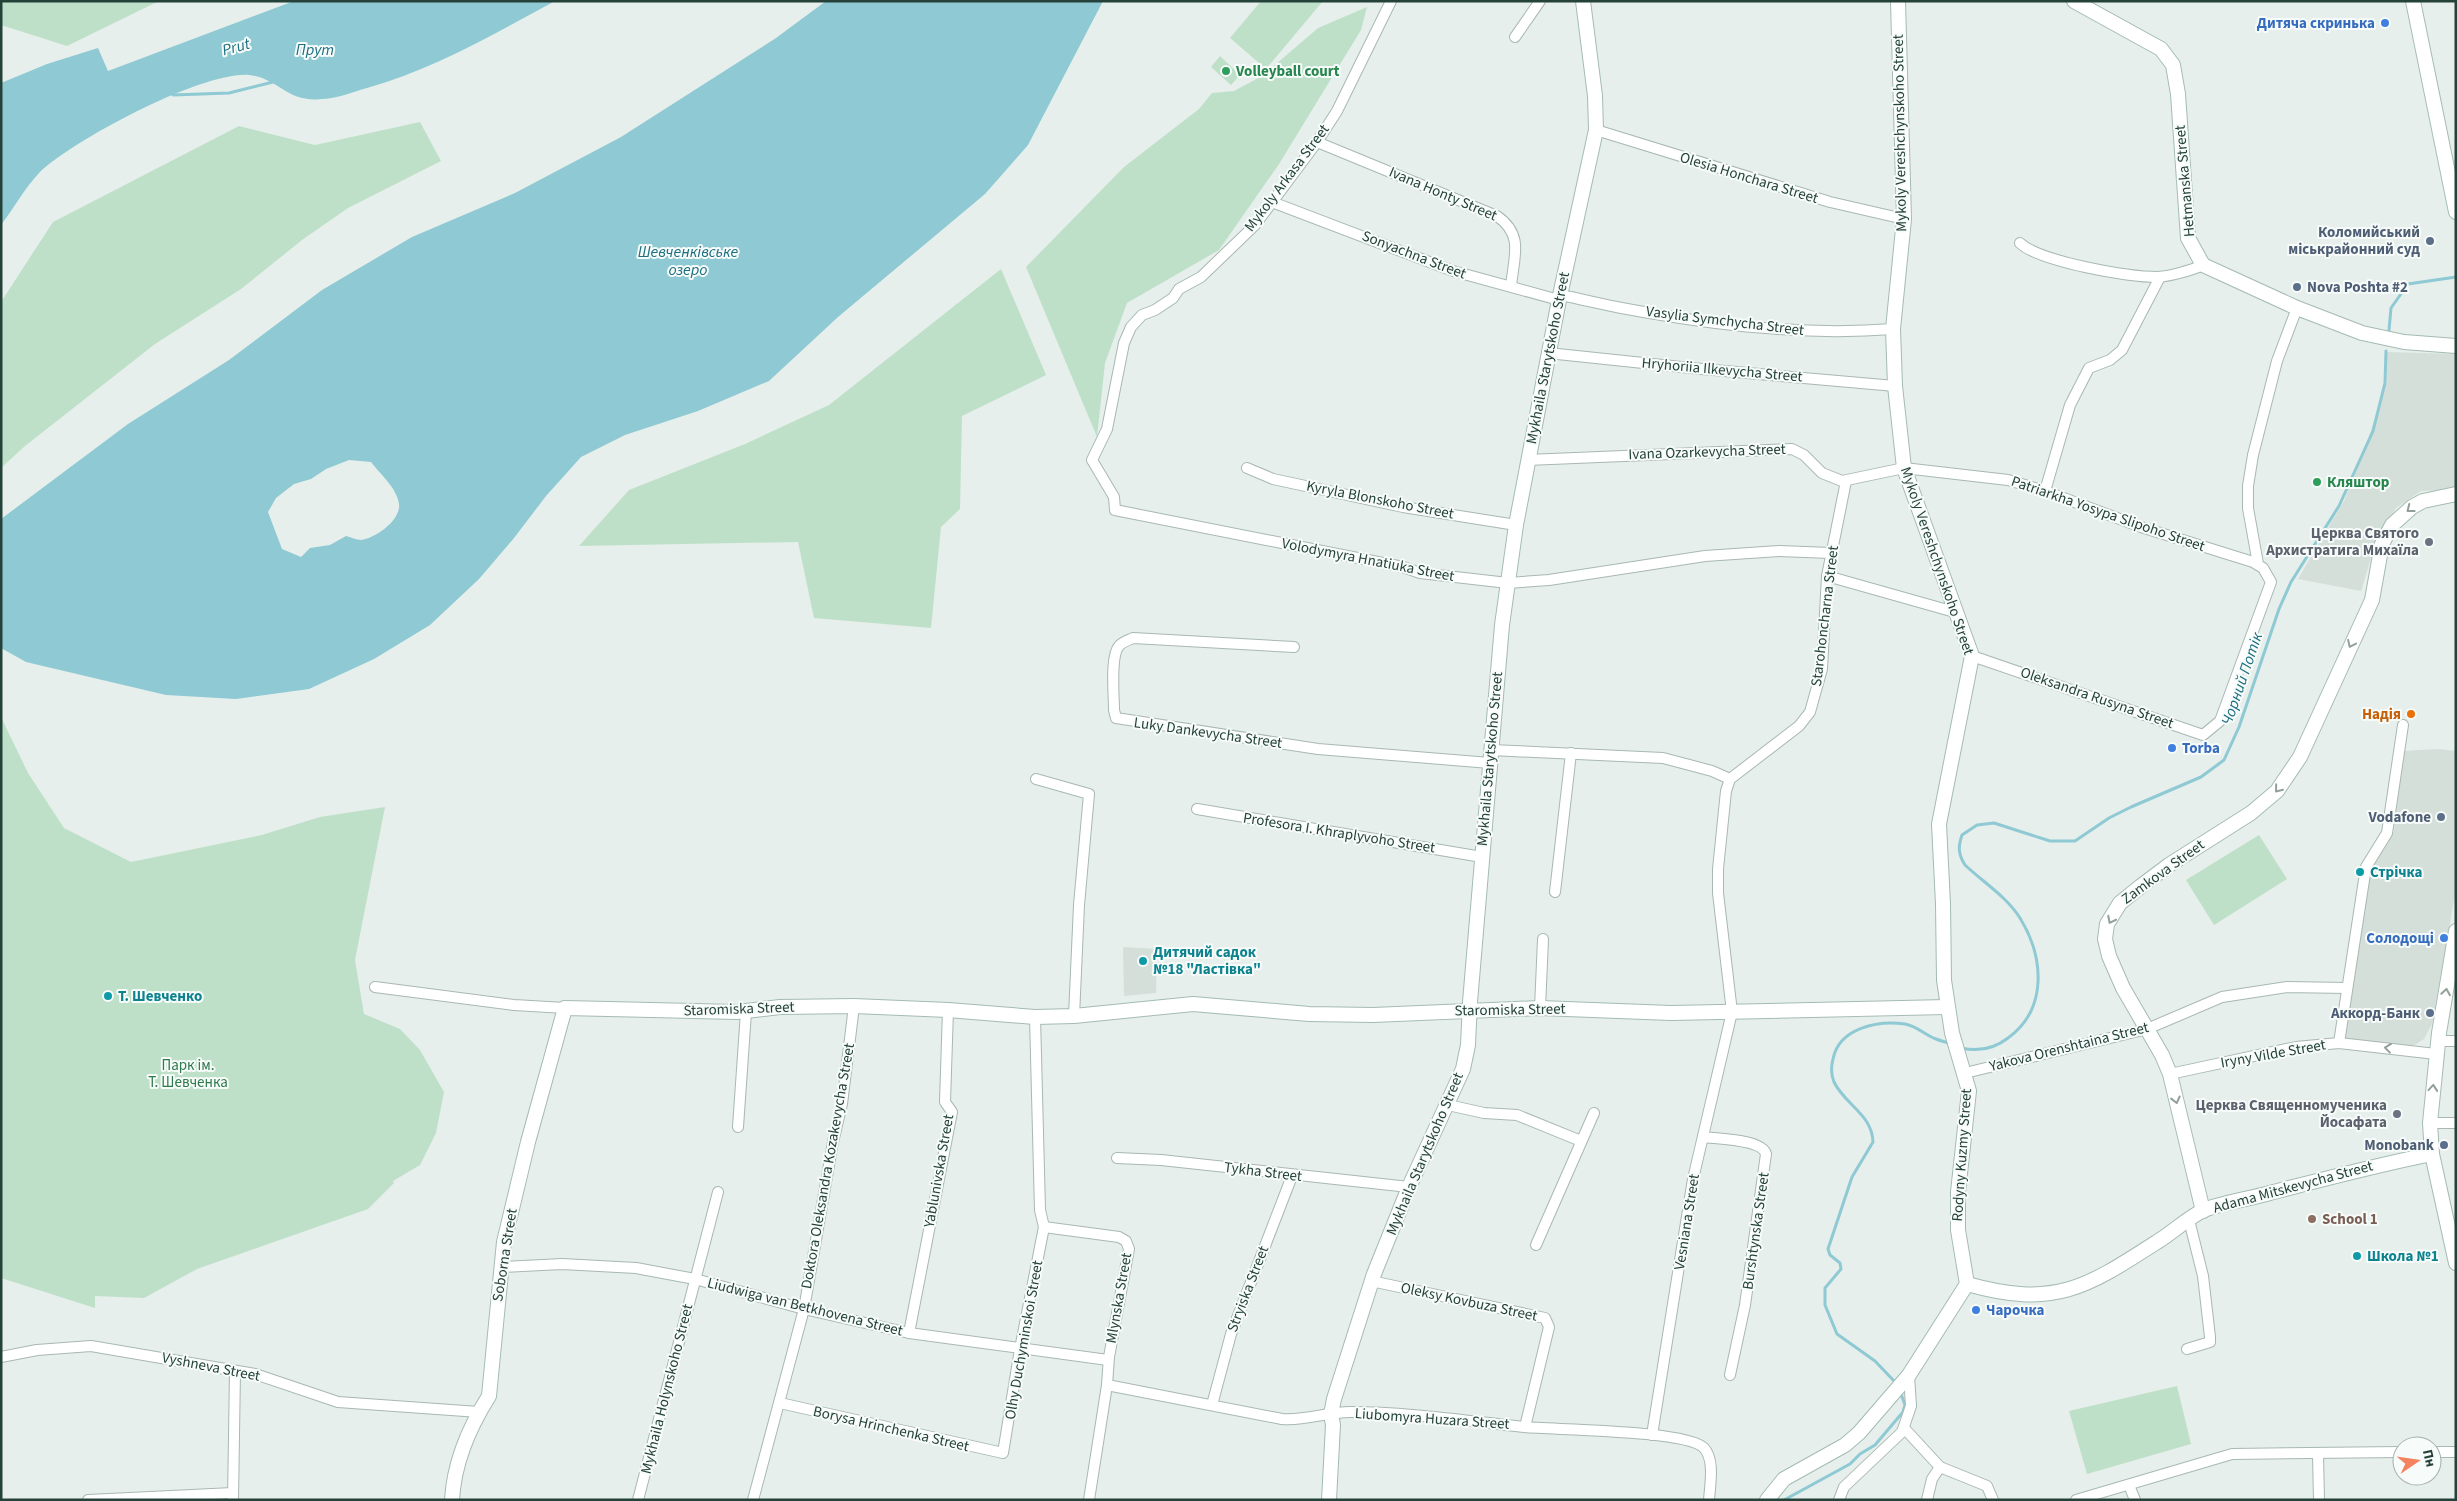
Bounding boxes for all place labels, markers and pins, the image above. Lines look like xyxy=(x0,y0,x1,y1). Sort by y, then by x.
place label: Дитяча скринька xyxy=(2257,13,2375,34)
marker: Дитяча скринька xyxy=(2379,17,2391,29)
place label: Volleyball court xyxy=(1235,61,1340,82)
marker: Volleyball court xyxy=(1220,65,1232,77)
place label: Коломийський міськрайонний суд xyxy=(2288,222,2420,260)
marker: Коломийський міськрайонний суд xyxy=(2424,235,2436,247)
place label: Nova Poshta #2 xyxy=(2307,277,2408,298)
marker: Nova Poshta #2 xyxy=(2291,281,2303,293)
place label: Кляштор xyxy=(2327,472,2390,493)
marker: Кляштор xyxy=(2311,476,2323,488)
place label: Церква Святого Архистратига Михаїла xyxy=(2265,523,2419,561)
marker: Церква Святого Архистратига Михаїла xyxy=(2423,536,2435,548)
place label: Надія xyxy=(2362,704,2401,725)
marker: Надія xyxy=(2405,708,2417,720)
place label: Torba xyxy=(2182,738,2220,759)
marker: Torba xyxy=(2166,742,2178,754)
place label: Vodafone xyxy=(2367,807,2431,828)
marker: Vodafone xyxy=(2435,811,2447,823)
place label: Стрічка xyxy=(2370,862,2423,883)
marker: Стрічка xyxy=(2354,866,2366,878)
place label: Солодощі xyxy=(2366,928,2434,949)
marker: Солодощі xyxy=(2438,932,2450,944)
place label: Дитячий садок №18 "Ластівка" xyxy=(1153,942,1261,980)
marker: Дитячий садок №18 "Ластівка" xyxy=(1137,955,1149,967)
place label: Т. Шевченко xyxy=(118,986,202,1007)
marker: Т. Шевченко xyxy=(102,990,114,1002)
place label: Аккорд-Банк xyxy=(2330,1003,2421,1024)
marker: Аккорд-Банк xyxy=(2424,1007,2436,1019)
place label: Церква Священномученика Йосафата xyxy=(2195,1095,2387,1133)
marker: Церква Священномученика Йосафата xyxy=(2391,1108,2403,1120)
place label: Monobank xyxy=(2364,1135,2435,1156)
marker: Monobank xyxy=(2438,1139,2450,1151)
place label: School 1 xyxy=(2322,1209,2378,1230)
marker: School 1 xyxy=(2306,1213,2318,1225)
place label: Школа №1 xyxy=(2367,1246,2439,1267)
marker: Школа №1 xyxy=(2351,1250,2363,1262)
place label: Чарочка xyxy=(1986,1300,2045,1321)
marker: Чарочка xyxy=(1970,1304,1982,1316)

